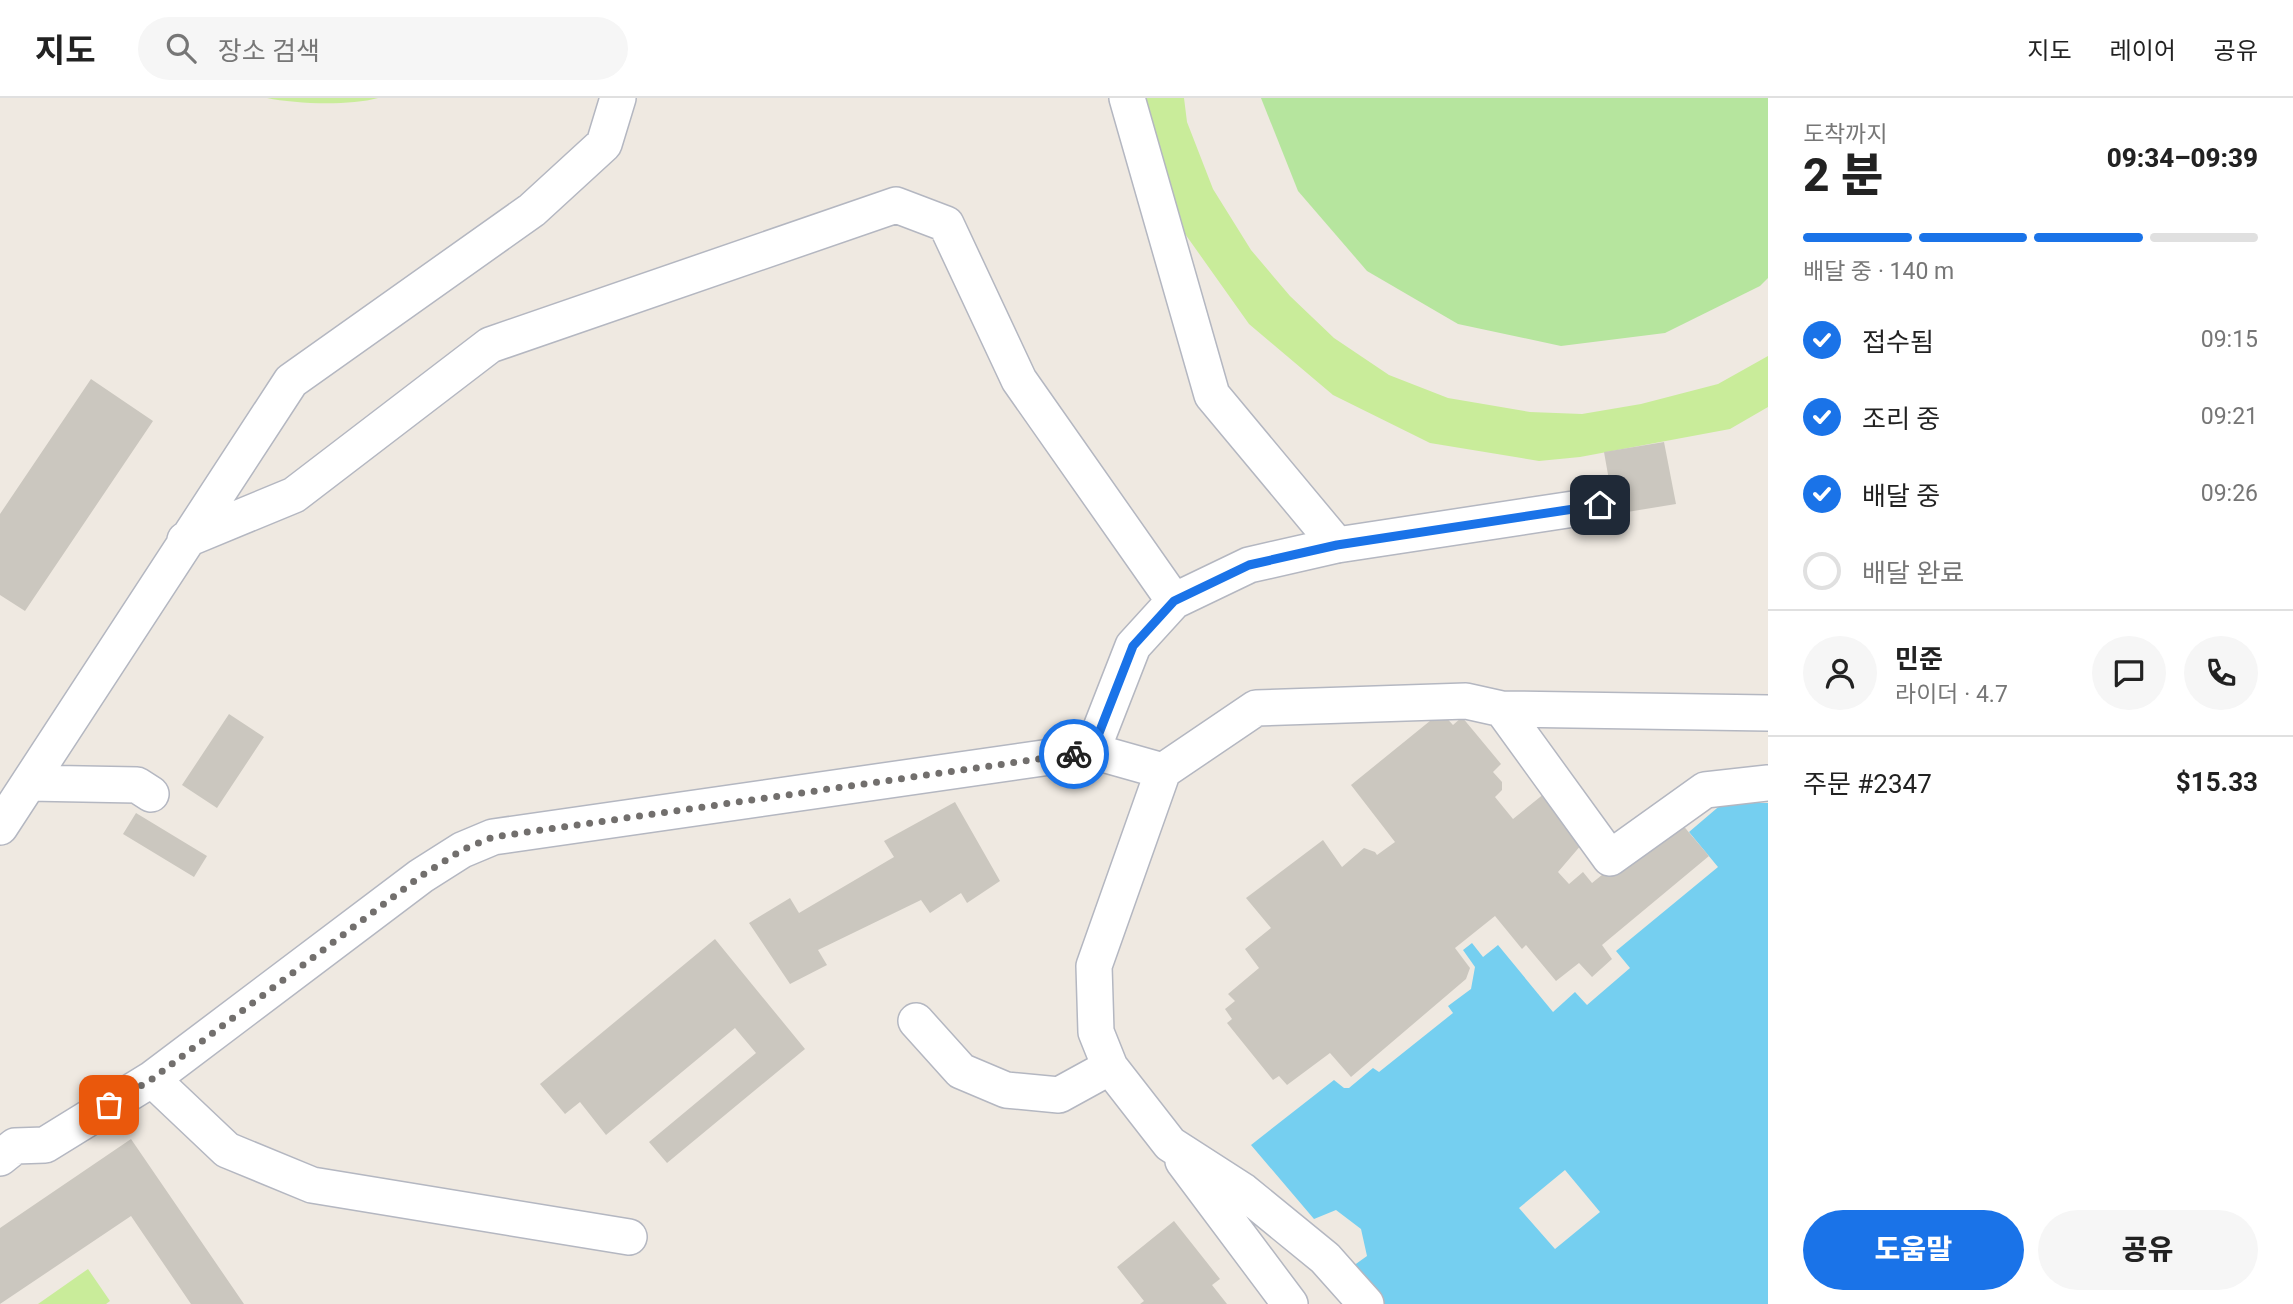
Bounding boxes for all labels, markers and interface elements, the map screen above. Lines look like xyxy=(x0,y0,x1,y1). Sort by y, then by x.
search box xyxy=(138,17,628,80)
icon: search xyxy=(162,29,200,67)
text: 지도 xyxy=(35,31,96,70)
text: 장소 검색 xyxy=(218,36,320,66)
text: 지도 xyxy=(2027,37,2072,65)
text: 레이어 xyxy=(2110,37,2176,65)
text: 공유 xyxy=(2214,37,2258,65)
text: 도착까지 xyxy=(1803,121,1888,148)
text: 09:34–09:39 xyxy=(2107,143,2258,173)
text: 2 분 xyxy=(1803,148,1883,202)
text: 배달 중 · 140 m xyxy=(1803,258,1954,285)
icon: check xyxy=(1803,321,1841,359)
text: 09:15 xyxy=(2201,326,2258,353)
text: 접수됨 xyxy=(1862,327,1934,357)
icon: check xyxy=(1803,398,1841,436)
text: 09:21 xyxy=(2201,403,2258,430)
text: 조리 중 xyxy=(1862,404,1940,434)
pin xyxy=(1570,475,1630,535)
icon: check xyxy=(1803,475,1841,513)
text: 09:26 xyxy=(2201,480,2258,507)
text: 배달 중 xyxy=(1862,481,1940,511)
icon: home xyxy=(1581,486,1619,524)
text: 배달 완료 xyxy=(1862,558,1964,588)
button: person xyxy=(1803,636,1877,710)
button: chat xyxy=(2092,636,2166,710)
button: phone xyxy=(2184,636,2258,710)
text: 민준 xyxy=(1895,644,1943,674)
text: 라이더 · 4.7 xyxy=(1895,681,2008,708)
courier xyxy=(1039,719,1109,789)
icon: bike xyxy=(1055,735,1093,773)
text: $15.33 xyxy=(2176,767,2258,797)
text: 주문 #2347 xyxy=(1803,769,1932,799)
pin xyxy=(79,1075,139,1135)
icon: bag xyxy=(90,1086,128,1124)
button: 도움말 xyxy=(1803,1210,2024,1290)
button: 공유 xyxy=(2038,1210,2258,1290)

